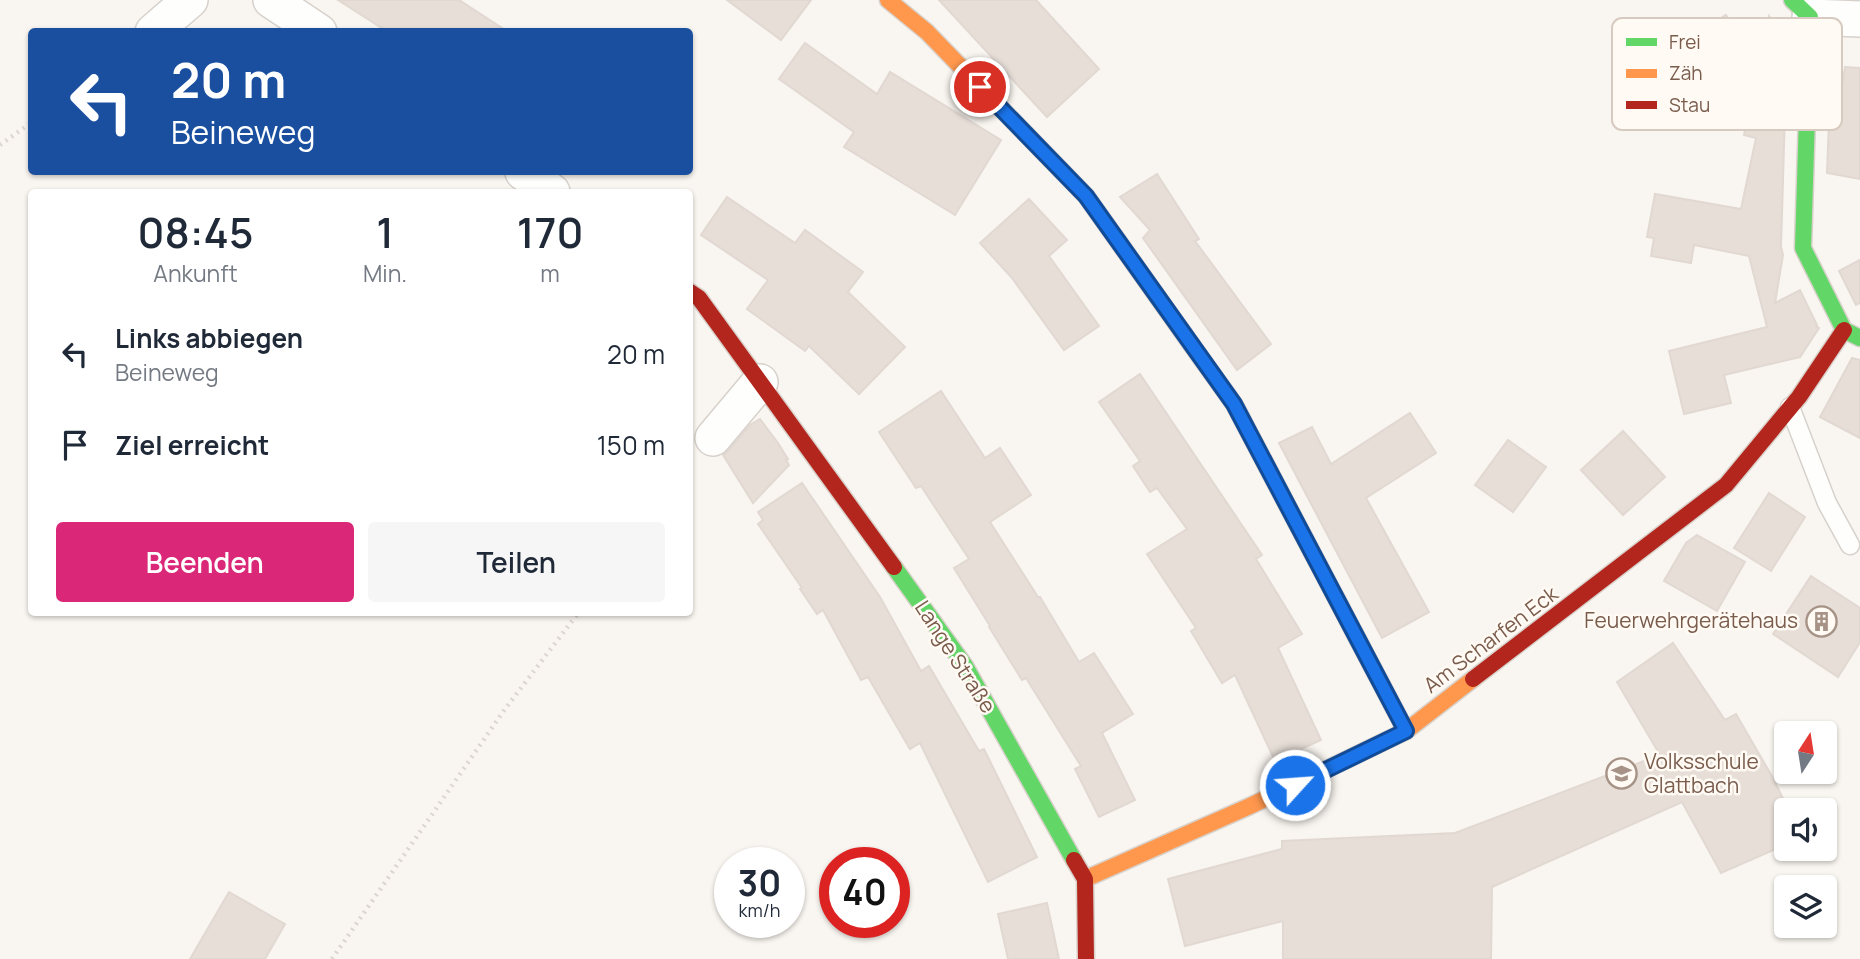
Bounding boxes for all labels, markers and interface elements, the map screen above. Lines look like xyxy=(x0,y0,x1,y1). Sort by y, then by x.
legend xyxy=(1612,18,1842,130)
text: Frei xyxy=(1669,29,1701,55)
text: 20 m xyxy=(171,46,286,113)
icon: left xyxy=(56,56,147,147)
pin xyxy=(950,57,1010,117)
text: Zäh xyxy=(1669,60,1703,86)
icon: arrive xyxy=(961,68,999,106)
text: Stau xyxy=(1669,92,1710,118)
text: Beineweg xyxy=(171,110,315,154)
text: 08:45 xyxy=(138,203,253,261)
text: 1 xyxy=(376,203,394,261)
text: 170 xyxy=(517,203,583,261)
text: Ankunft xyxy=(153,257,238,289)
text: Min. xyxy=(363,257,407,289)
text: m xyxy=(540,257,560,289)
text: Links abbiegen xyxy=(115,320,303,356)
icon: left xyxy=(56,335,94,373)
text: 20 m xyxy=(607,336,665,372)
text: Beineweg xyxy=(115,356,219,388)
icon: arrive xyxy=(56,426,94,464)
text: Ziel erreicht xyxy=(115,427,269,463)
text: 150 m xyxy=(597,427,665,463)
button: Beenden xyxy=(56,522,354,602)
button: Teilen xyxy=(368,522,665,602)
street label: Am Scharfen Eck xyxy=(1418,579,1564,699)
street label: Lange Straße xyxy=(909,595,1003,718)
building icon: Feuerwehrgerätehaus xyxy=(1804,604,1838,638)
place label: Feuerwehrgerätehaus xyxy=(1584,606,1798,634)
north arrow xyxy=(1774,721,1838,784)
map controls xyxy=(1774,721,1837,938)
place label: Volksschule Glattbach xyxy=(1644,747,1759,799)
position arrow xyxy=(1258,748,1332,822)
school or university icon: Volksschule Glattbach xyxy=(1604,757,1638,791)
button: sound xyxy=(1774,798,1837,861)
speed limit sign: 40 xyxy=(819,847,910,938)
text: 30 xyxy=(738,859,781,907)
button: layers xyxy=(1774,875,1837,938)
text: km/h xyxy=(739,898,780,922)

